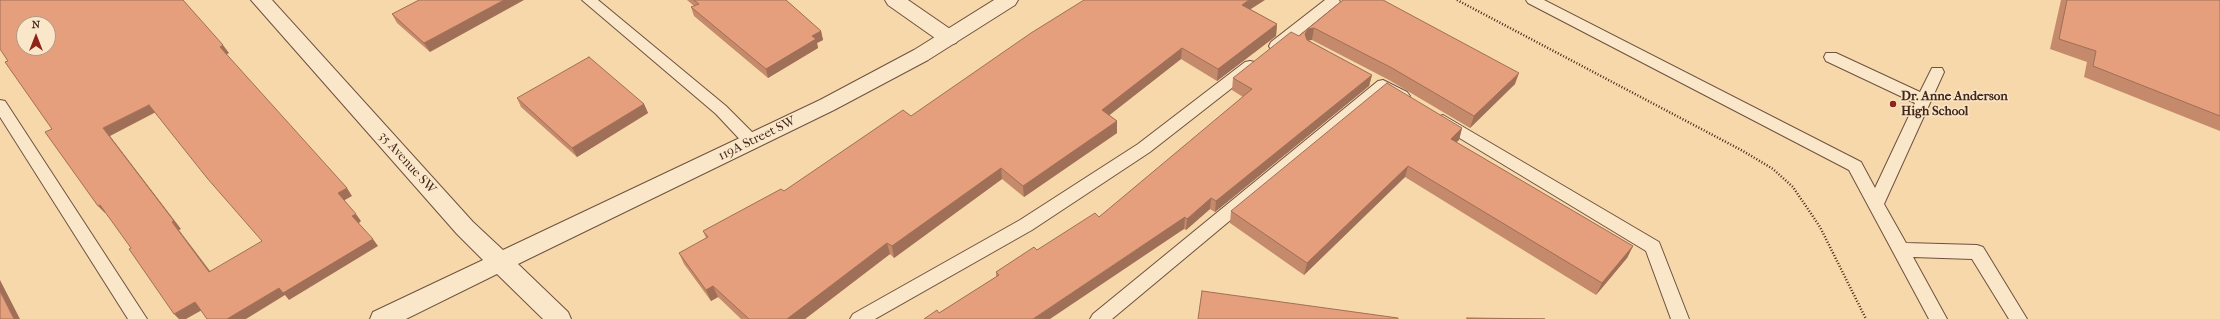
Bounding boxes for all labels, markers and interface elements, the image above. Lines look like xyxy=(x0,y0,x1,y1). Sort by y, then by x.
north arrow xyxy=(16,16,56,56)
text: N xyxy=(32,18,40,31)
place label: Dr. Anne Anderson High School xyxy=(1901,89,2008,120)
marker: Dr. Anne Anderson High School xyxy=(1888,99,1898,109)
street label: 119A Street SW xyxy=(716,114,798,164)
street label: 35 Avenue SW xyxy=(375,129,439,197)

